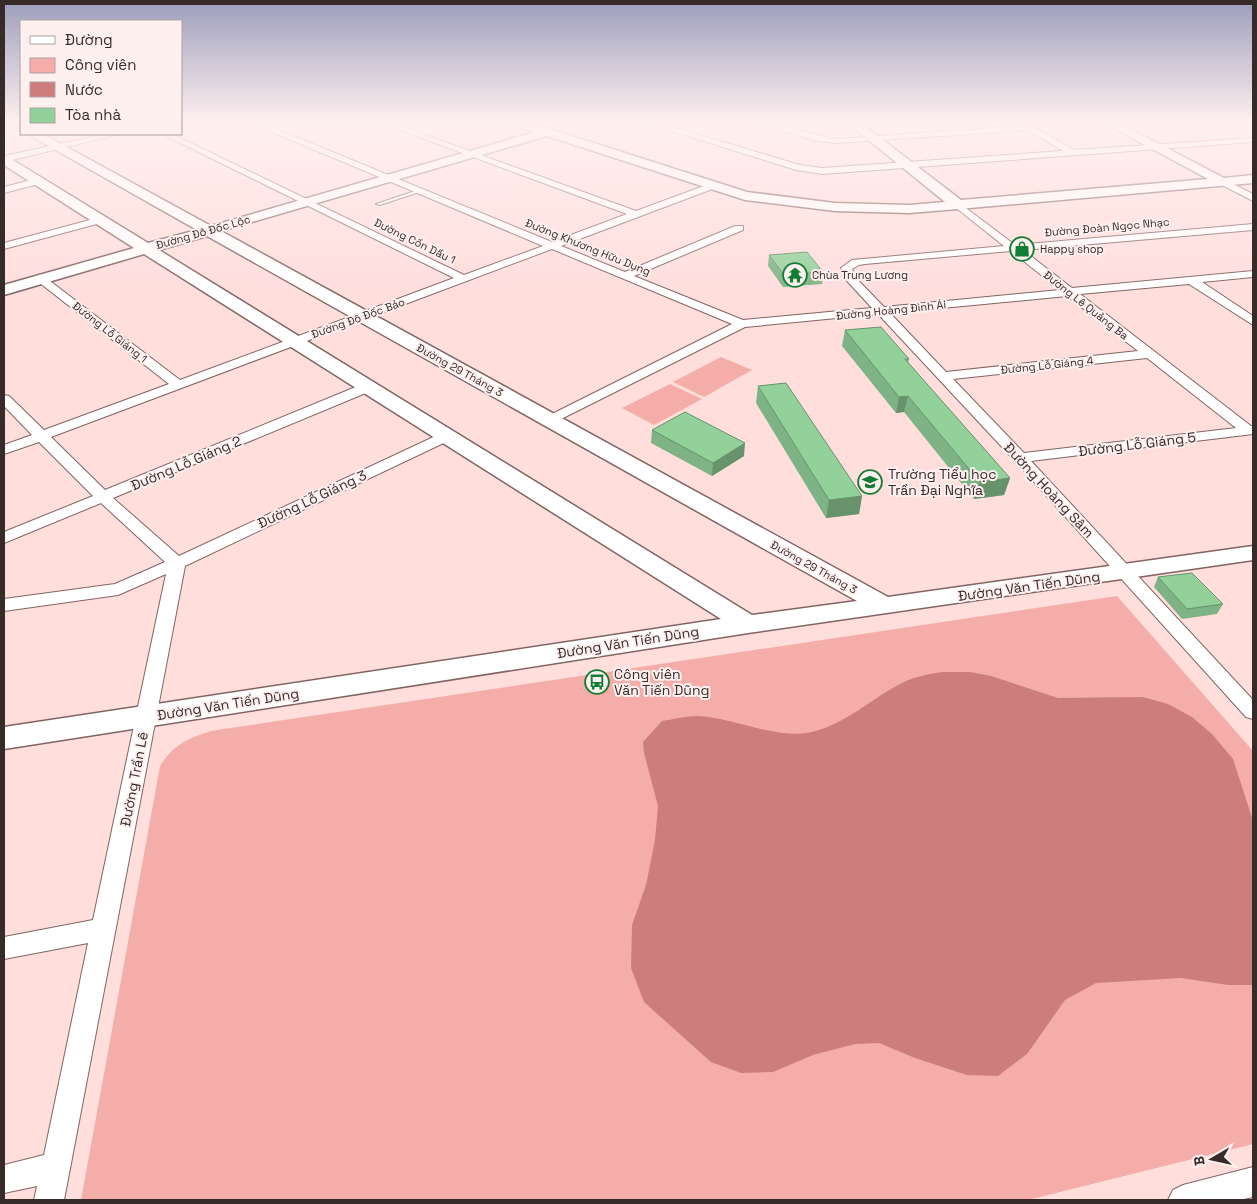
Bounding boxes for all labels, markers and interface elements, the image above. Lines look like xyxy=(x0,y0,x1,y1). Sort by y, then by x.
legend xyxy=(20,20,182,135)
text: Đường xyxy=(65,30,113,49)
text: Công viên xyxy=(65,55,136,74)
text: Nước xyxy=(65,80,103,99)
text: Tòa nhà xyxy=(65,105,121,124)
street label: Đường Đô Đốc Lộc xyxy=(154,212,252,252)
street label: Đường Cồn Dầu 1 xyxy=(372,215,458,267)
street label: Đường Khương Hữu Dụng xyxy=(523,215,653,279)
street label: Đường Đoàn Ngọc Nhạc xyxy=(1044,215,1170,239)
shop icon: Happy shop xyxy=(1009,236,1035,262)
place label: Happy shop xyxy=(1040,242,1104,256)
temple icon: Chùa Trung Lương xyxy=(782,262,808,288)
place label: Chùa Trung Lương xyxy=(812,268,908,282)
street label: Đường Lê Quảng Ba xyxy=(1041,268,1132,343)
street label: Đường Đô Đốc Bảo xyxy=(309,295,407,341)
street label: Đường Hoàng Đình Ái xyxy=(835,297,947,323)
street label: Đường Lỗ Giáng 1 xyxy=(70,298,150,366)
street label: Đường 29 Tháng 3 xyxy=(414,340,506,400)
street label: Đường Lỗ Giáng 4 xyxy=(1000,353,1094,377)
street label: Đường Lỗ Giáng 5 xyxy=(1077,428,1197,460)
street label: Đường Lỗ Giáng 2 xyxy=(128,432,244,494)
street label: Đường Hoàng Sâm xyxy=(1000,439,1098,541)
place label: Trường Tiểu học Trần Đại Nghĩa xyxy=(888,465,997,499)
street label: Đường Lỗ Giáng 3 xyxy=(255,466,369,532)
school or university icon: Trường Tiểu học Trần Đại Nghĩa xyxy=(857,469,883,495)
street label: Đường 29 Tháng 3 xyxy=(768,537,860,597)
street label: Đường Văn Tiến Dũng xyxy=(957,567,1101,605)
street label: Đường Văn Tiến Dũng xyxy=(556,622,700,662)
place label: Công viên Văn Tiến Dũng xyxy=(614,665,709,699)
bus stop icon: Công viên Văn Tiến Dũng xyxy=(584,669,610,695)
street label: Đường Văn Tiến Dũng xyxy=(156,684,300,724)
street label: Đường Trần Lê xyxy=(116,730,152,828)
north arrow xyxy=(1187,1134,1237,1184)
text: B xyxy=(1190,1155,1209,1167)

